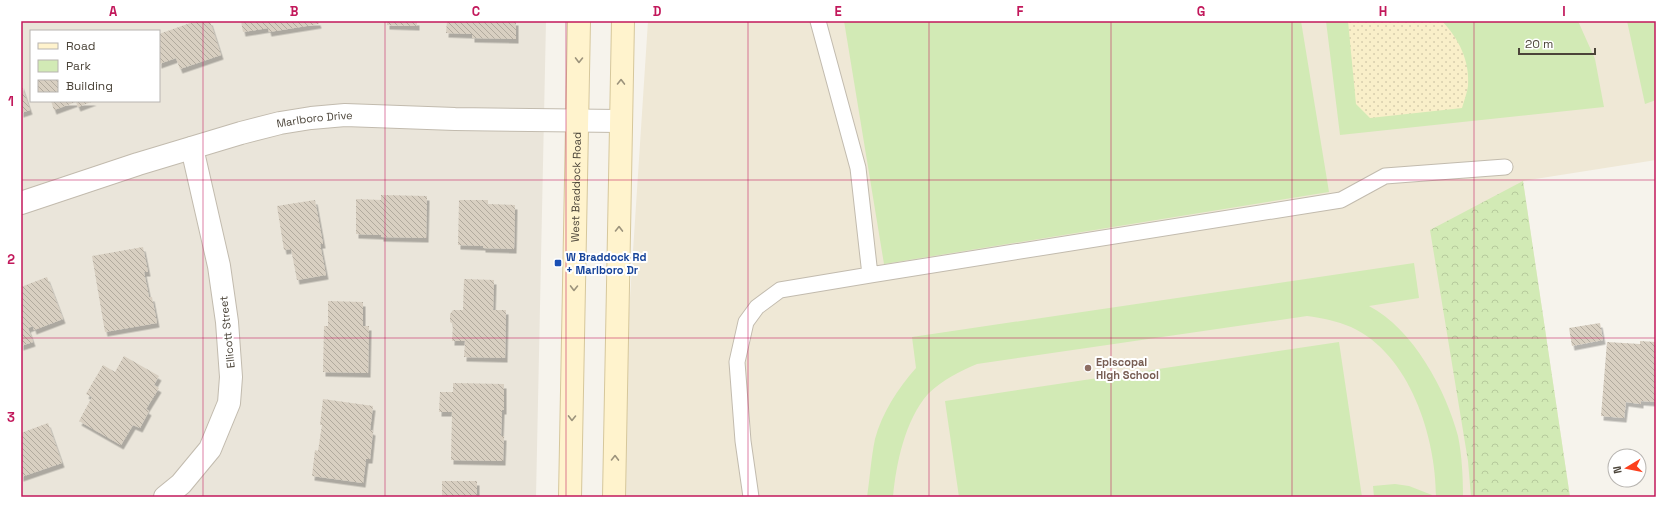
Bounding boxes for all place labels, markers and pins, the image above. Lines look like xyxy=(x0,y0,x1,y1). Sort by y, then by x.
place label: W Braddock Rd + Marlboro Dr xyxy=(566,250,647,277)
marker: W Braddock Rd + Marlboro Dr xyxy=(553,258,563,268)
place label: Episcopal High School xyxy=(1096,355,1159,382)
marker: Episcopal High School xyxy=(1083,363,1093,373)

